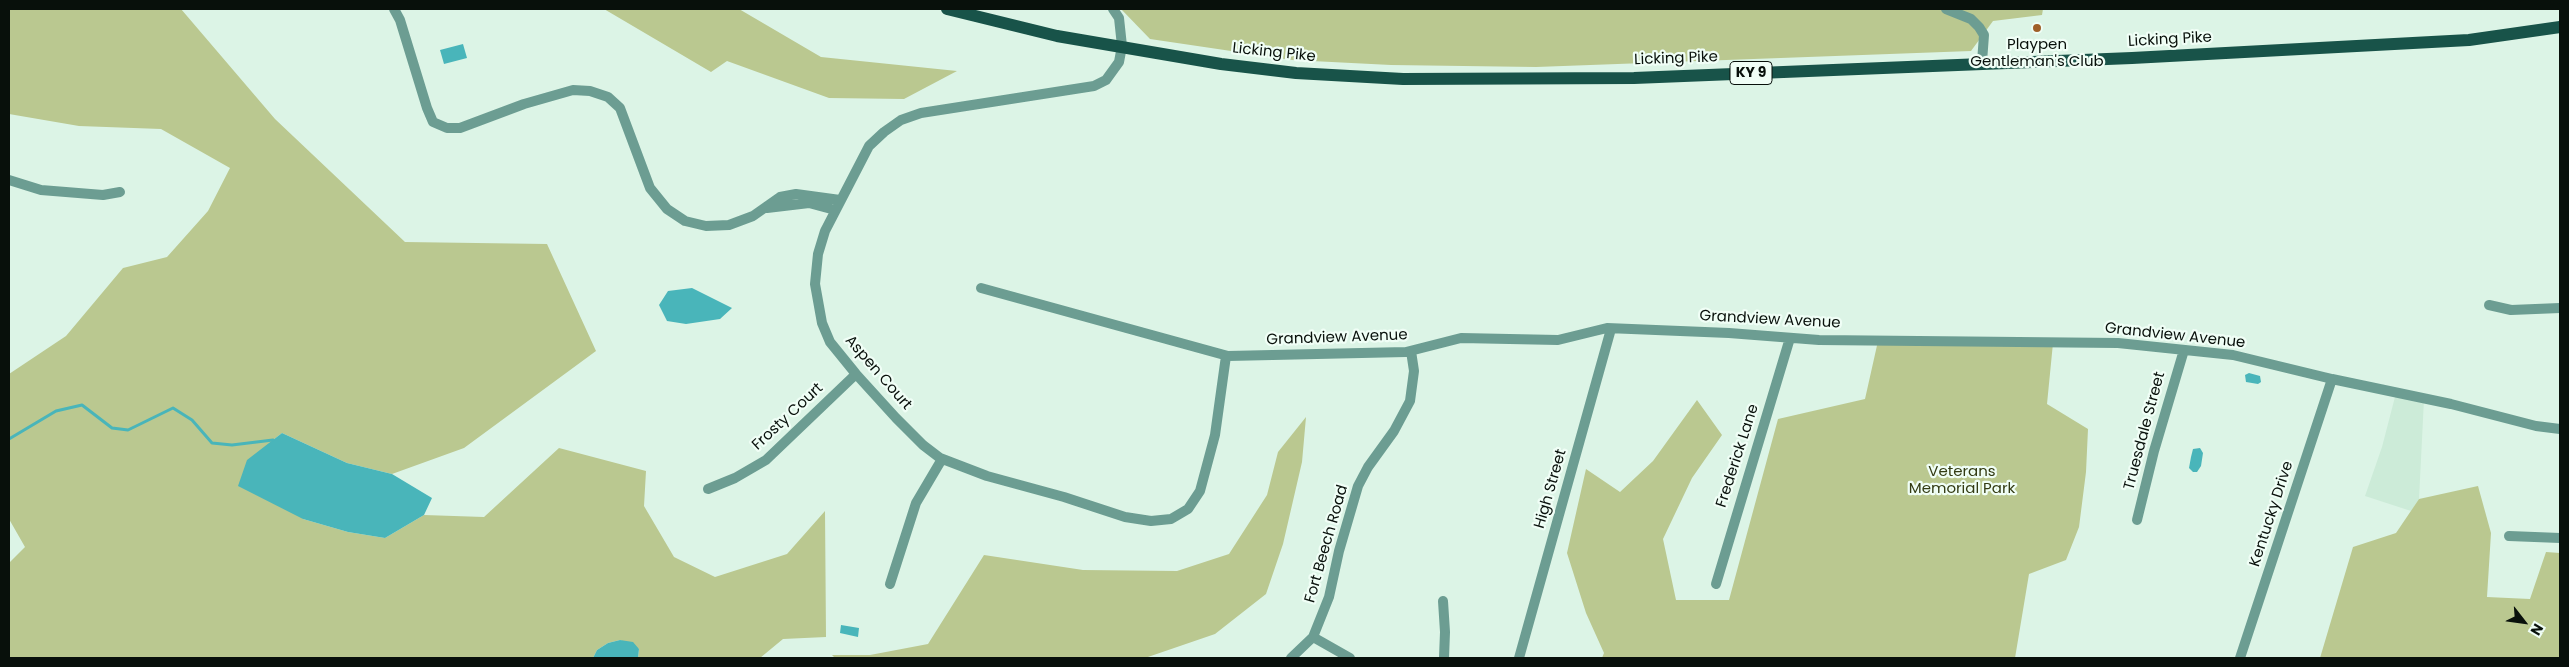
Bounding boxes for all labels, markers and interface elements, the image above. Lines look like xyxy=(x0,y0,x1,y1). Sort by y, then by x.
marker: Playpen Gentleman's Club xyxy=(2031,22,2043,34)
street label: Licking Pike xyxy=(2128,29,2212,51)
place label: Playpen Gentleman's Club xyxy=(1970,36,2104,71)
street label: Licking Pike xyxy=(1231,40,1317,66)
street label: Licking Pike xyxy=(1634,49,1718,69)
road number: KY 9 xyxy=(1730,62,1772,84)
street label: Grandview Avenue xyxy=(1699,307,1841,333)
street label: Grandview Avenue xyxy=(2104,320,2246,352)
street label: Grandview Avenue xyxy=(1266,327,1408,349)
street label: Aspen Court xyxy=(841,332,915,414)
street label: Truesdale Street xyxy=(2121,370,2169,492)
street label: Frosty Court xyxy=(749,380,827,454)
street label: Frederick Lane xyxy=(1713,402,1763,510)
street label: High Street xyxy=(1531,447,1571,531)
street label: Kentucky Drive xyxy=(2246,459,2298,569)
park label: Veterans Memorial Park xyxy=(1909,463,2015,498)
street label: Fort Beech Road xyxy=(1302,483,1352,605)
north arrow xyxy=(2499,597,2549,647)
text: N xyxy=(2526,620,2548,639)

